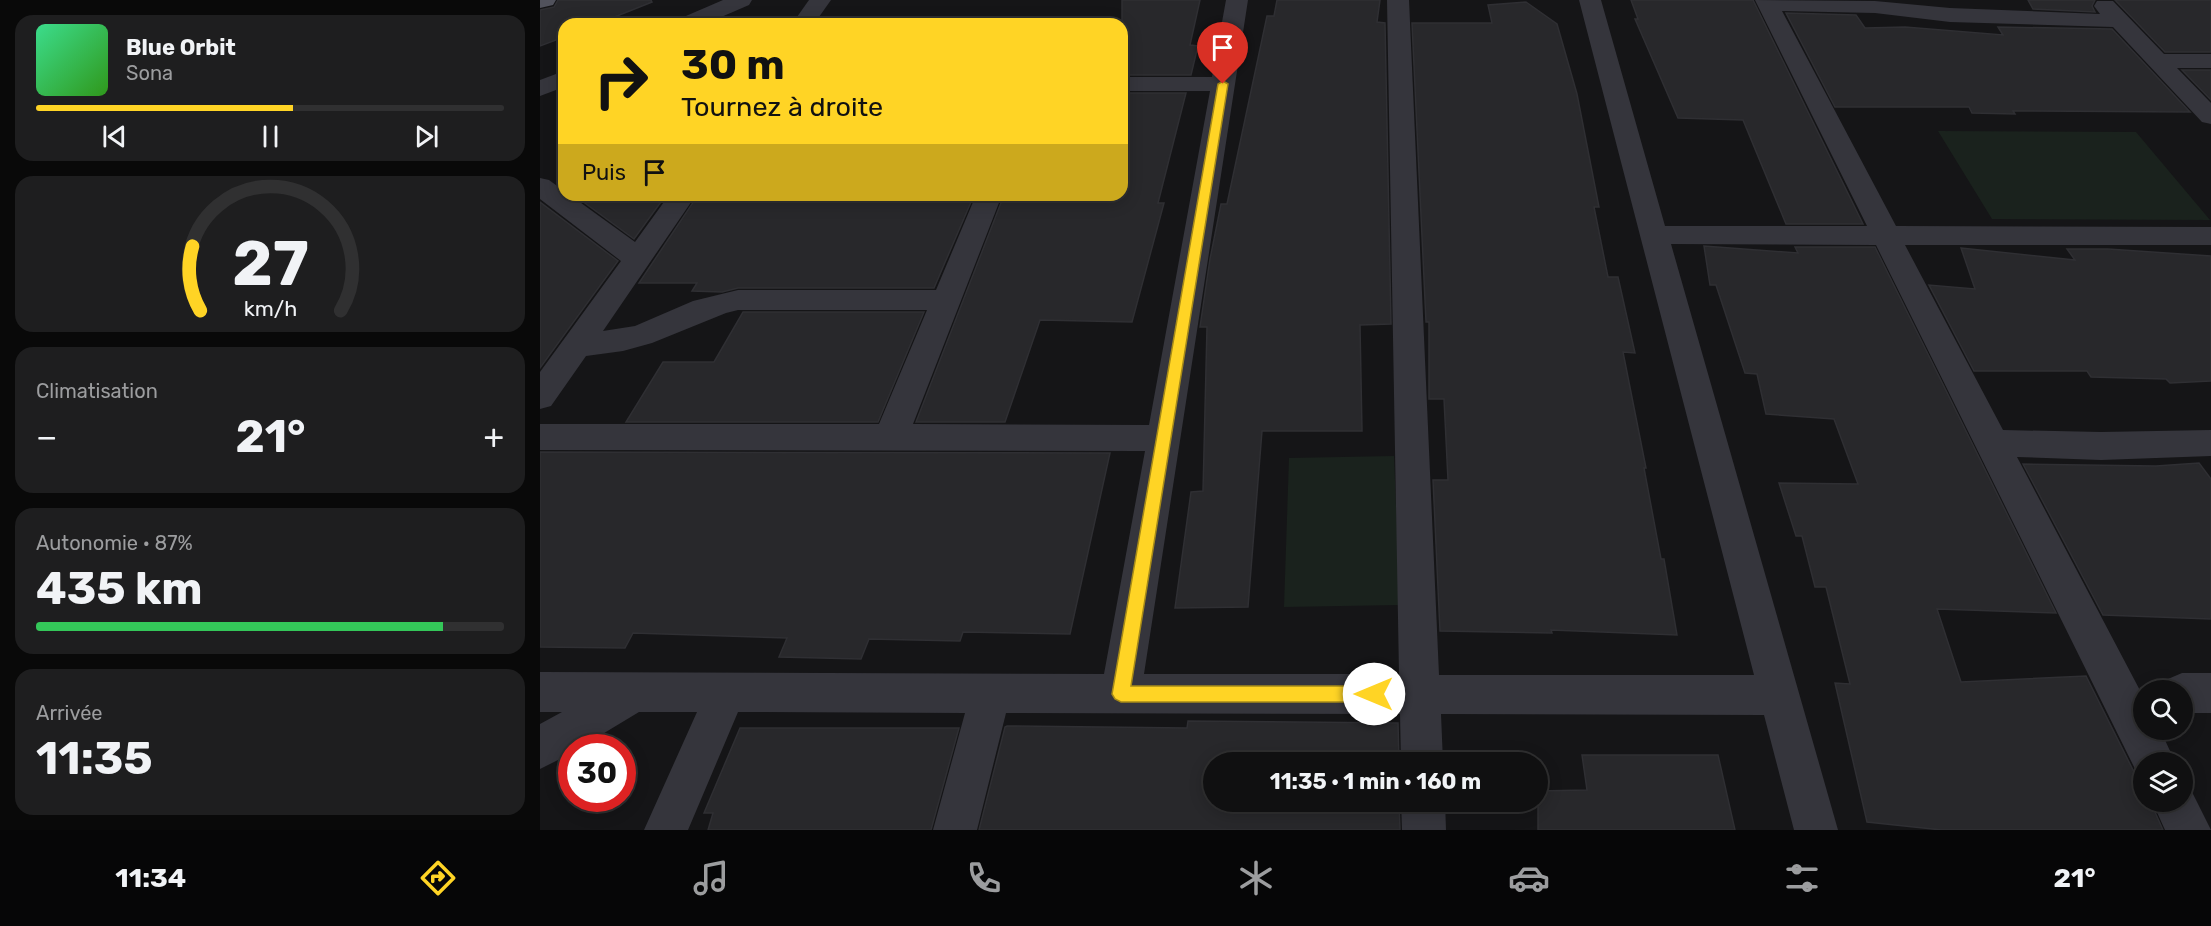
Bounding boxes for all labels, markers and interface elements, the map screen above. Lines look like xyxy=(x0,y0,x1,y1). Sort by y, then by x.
pin xyxy=(1197,22,1248,84)
icon: arrive xyxy=(1206,31,1239,64)
text: Blue Orbit xyxy=(126,34,236,61)
text: 30 m xyxy=(681,40,785,90)
icon: right xyxy=(582,42,660,120)
text: Sona xyxy=(126,61,173,85)
text: Tournez à droite xyxy=(681,91,883,123)
icon: previous xyxy=(98,120,131,153)
icon: pause xyxy=(254,120,287,153)
icon: next xyxy=(410,120,443,153)
icon: arrive xyxy=(638,156,671,189)
text: Puis xyxy=(582,159,626,186)
text: 27 xyxy=(232,227,308,301)
text: km/h xyxy=(243,296,297,321)
text: Climatisation xyxy=(36,379,158,403)
text: 21° xyxy=(235,410,306,463)
text: − xyxy=(36,417,57,456)
text: + xyxy=(483,417,504,456)
text: Autonomie · 87% xyxy=(36,531,193,555)
text: 435 km xyxy=(36,562,203,615)
position arrow xyxy=(1342,662,1406,726)
map controls xyxy=(2133,680,2193,812)
button: search xyxy=(2133,680,2193,740)
text: Arrivée xyxy=(36,701,103,725)
text: 11:35 xyxy=(36,732,153,785)
speed limit sign: 30 xyxy=(558,734,636,812)
button: layers xyxy=(2133,752,2193,812)
text: 11:35 · 1 min · 160 m xyxy=(1270,768,1481,795)
icon: directions xyxy=(417,857,459,899)
icon: music xyxy=(690,857,732,899)
icon: phone xyxy=(963,857,1005,899)
icon: climate xyxy=(1235,857,1277,899)
icon: car xyxy=(1508,857,1550,899)
icon: filters xyxy=(1781,857,1823,899)
text: 11:34 xyxy=(115,862,186,894)
text: 21° xyxy=(2053,862,2096,894)

